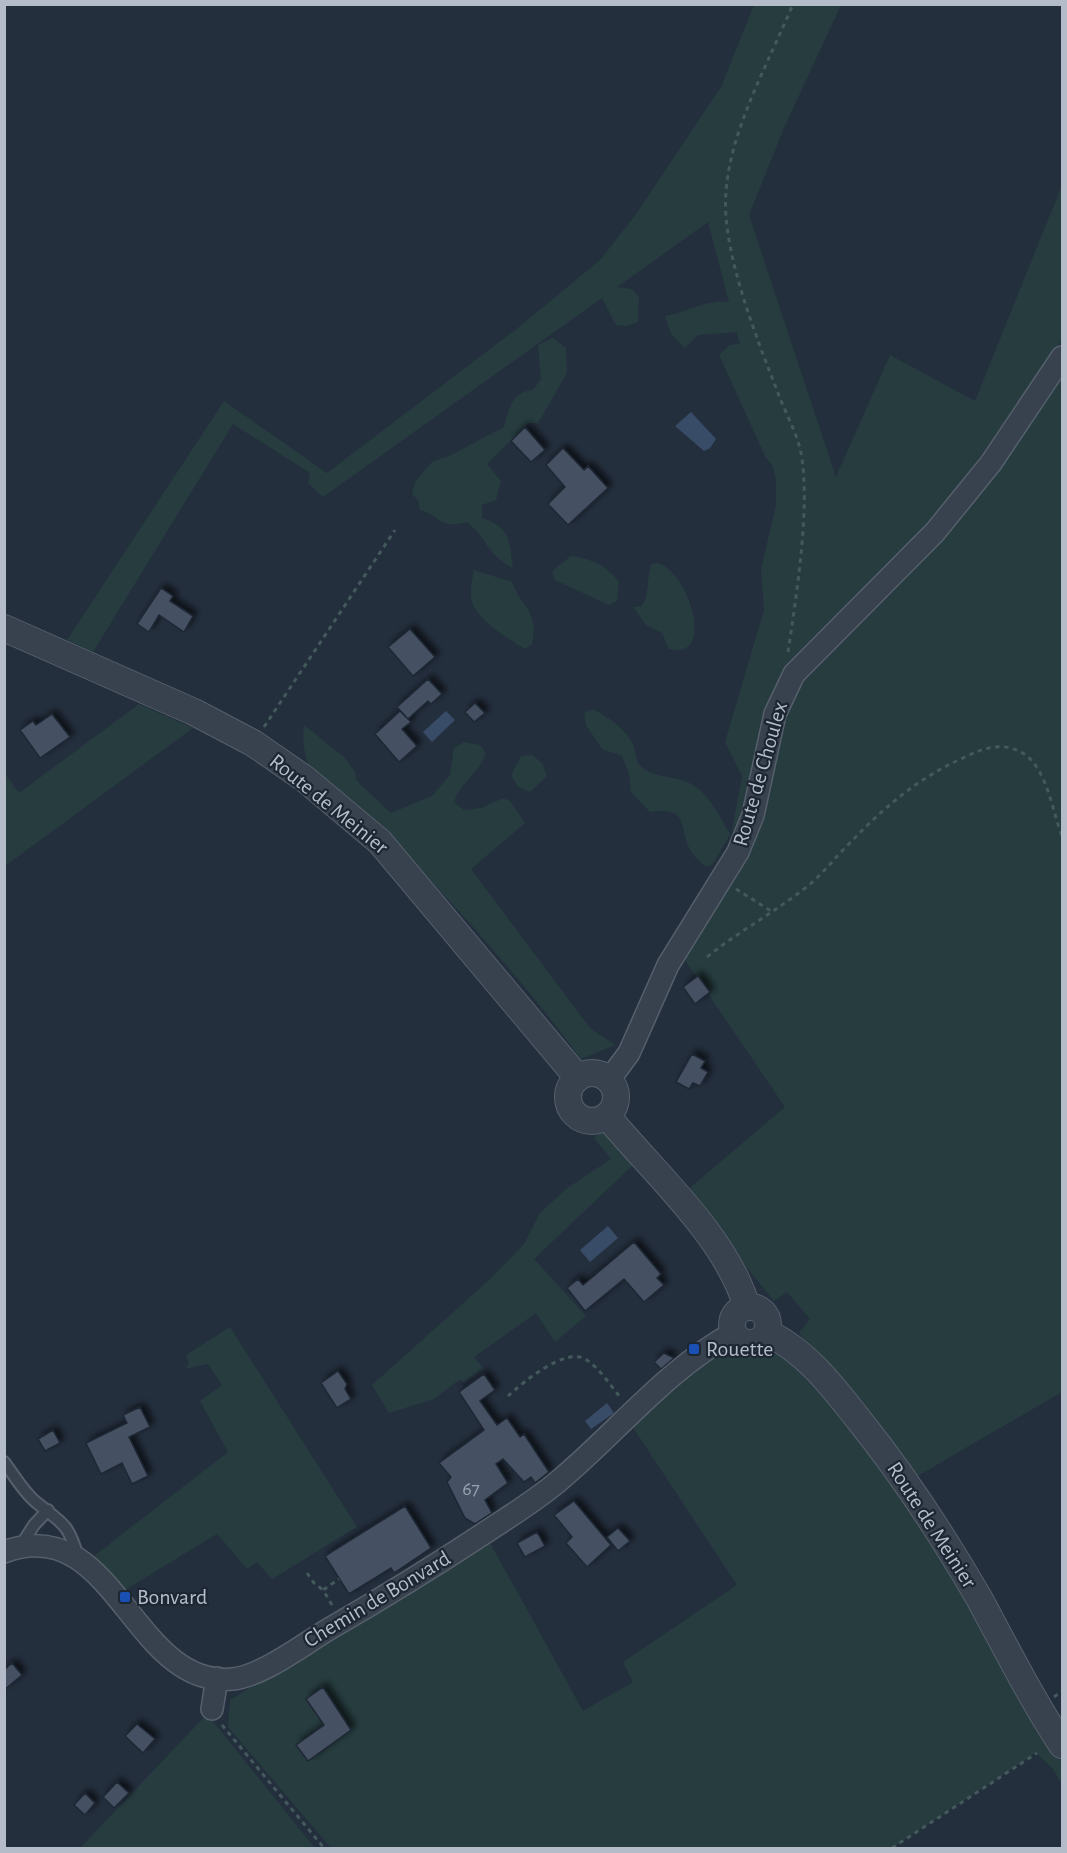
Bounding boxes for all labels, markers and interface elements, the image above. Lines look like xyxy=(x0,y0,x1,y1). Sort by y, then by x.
street label: Route de Choulex xyxy=(729,699,791,849)
street label: Route de Meinier xyxy=(266,750,392,858)
place label: Rouette xyxy=(706,1338,773,1360)
marker: Rouette xyxy=(687,1342,701,1356)
street label: Route de Meinier xyxy=(883,1458,981,1592)
house number: 67 xyxy=(462,1479,480,1499)
street label: Chemin de Bonvard xyxy=(300,1547,454,1651)
place label: Bonvard xyxy=(137,1586,208,1608)
marker: Bonvard xyxy=(118,1590,132,1604)

